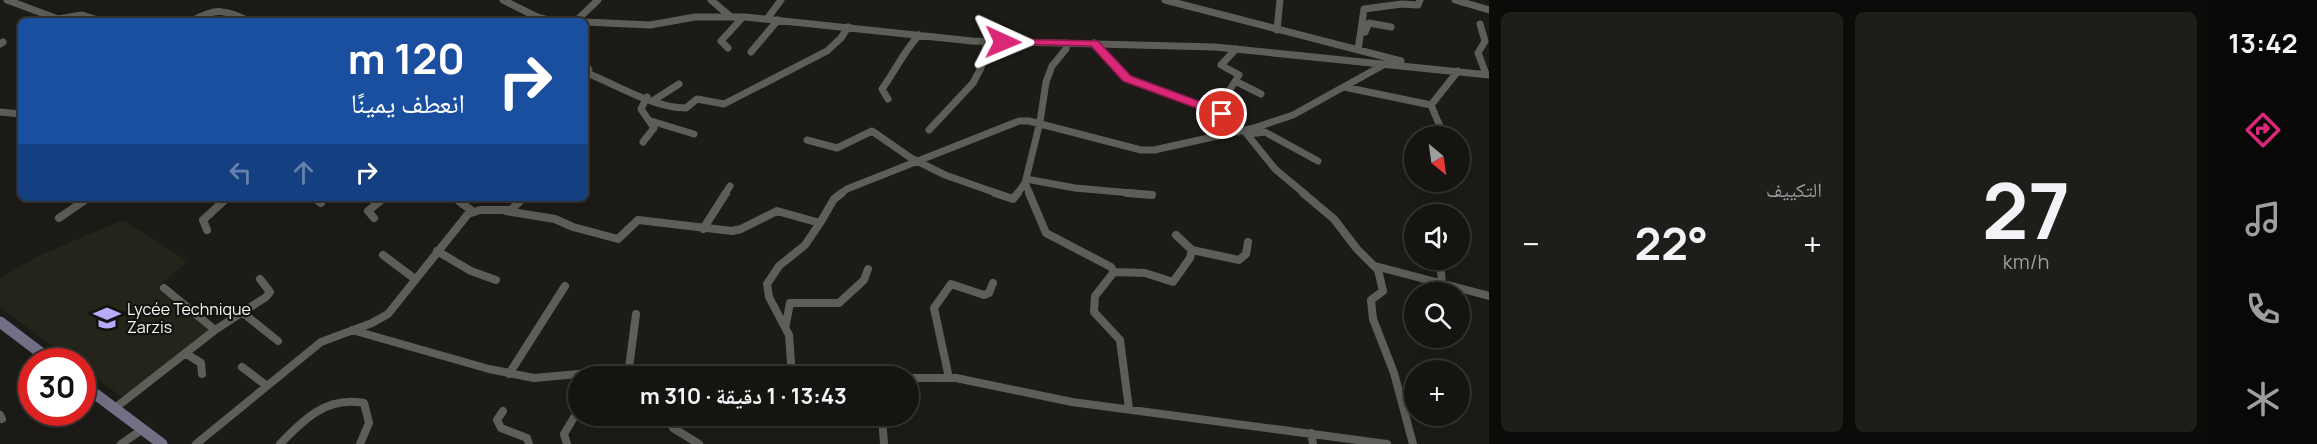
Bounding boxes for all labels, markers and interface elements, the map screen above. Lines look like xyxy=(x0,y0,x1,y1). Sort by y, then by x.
position arrow xyxy=(971,10,1035,74)
text: 13:42 xyxy=(2228,24,2298,61)
text: 120 m xyxy=(348,29,465,87)
icon: right xyxy=(486,42,564,120)
text: انعطف يمينًا xyxy=(351,84,465,121)
pin xyxy=(1196,88,1247,139)
icon: arrive xyxy=(1205,97,1238,130)
icon: directions xyxy=(2242,109,2284,151)
north arrow xyxy=(1404,126,1470,192)
map controls xyxy=(1404,126,1470,426)
icon: left xyxy=(224,156,257,189)
icon: ahead xyxy=(287,156,320,189)
icon: right xyxy=(350,156,383,189)
text: 27 xyxy=(1982,156,2070,262)
text: التكييف xyxy=(1766,176,1822,203)
icon: music xyxy=(2242,198,2284,240)
button: sound xyxy=(1404,204,1470,270)
text: 22° xyxy=(1634,212,1708,274)
text: − xyxy=(1522,221,1540,266)
text: + xyxy=(1803,221,1822,266)
text: km/h xyxy=(2003,248,2049,275)
button: search xyxy=(1404,282,1470,348)
icon: phone xyxy=(2242,288,2284,330)
place label: Lycée Technique Zarzis xyxy=(127,298,251,338)
school or university icon: Lycée Technique Zarzis xyxy=(92,303,122,333)
speed limit sign: 30 xyxy=(18,348,96,426)
button: + xyxy=(1404,360,1470,426)
icon: climate xyxy=(2242,378,2284,420)
text: 13:43 · 1 دقيقة · 310 m xyxy=(640,381,847,411)

